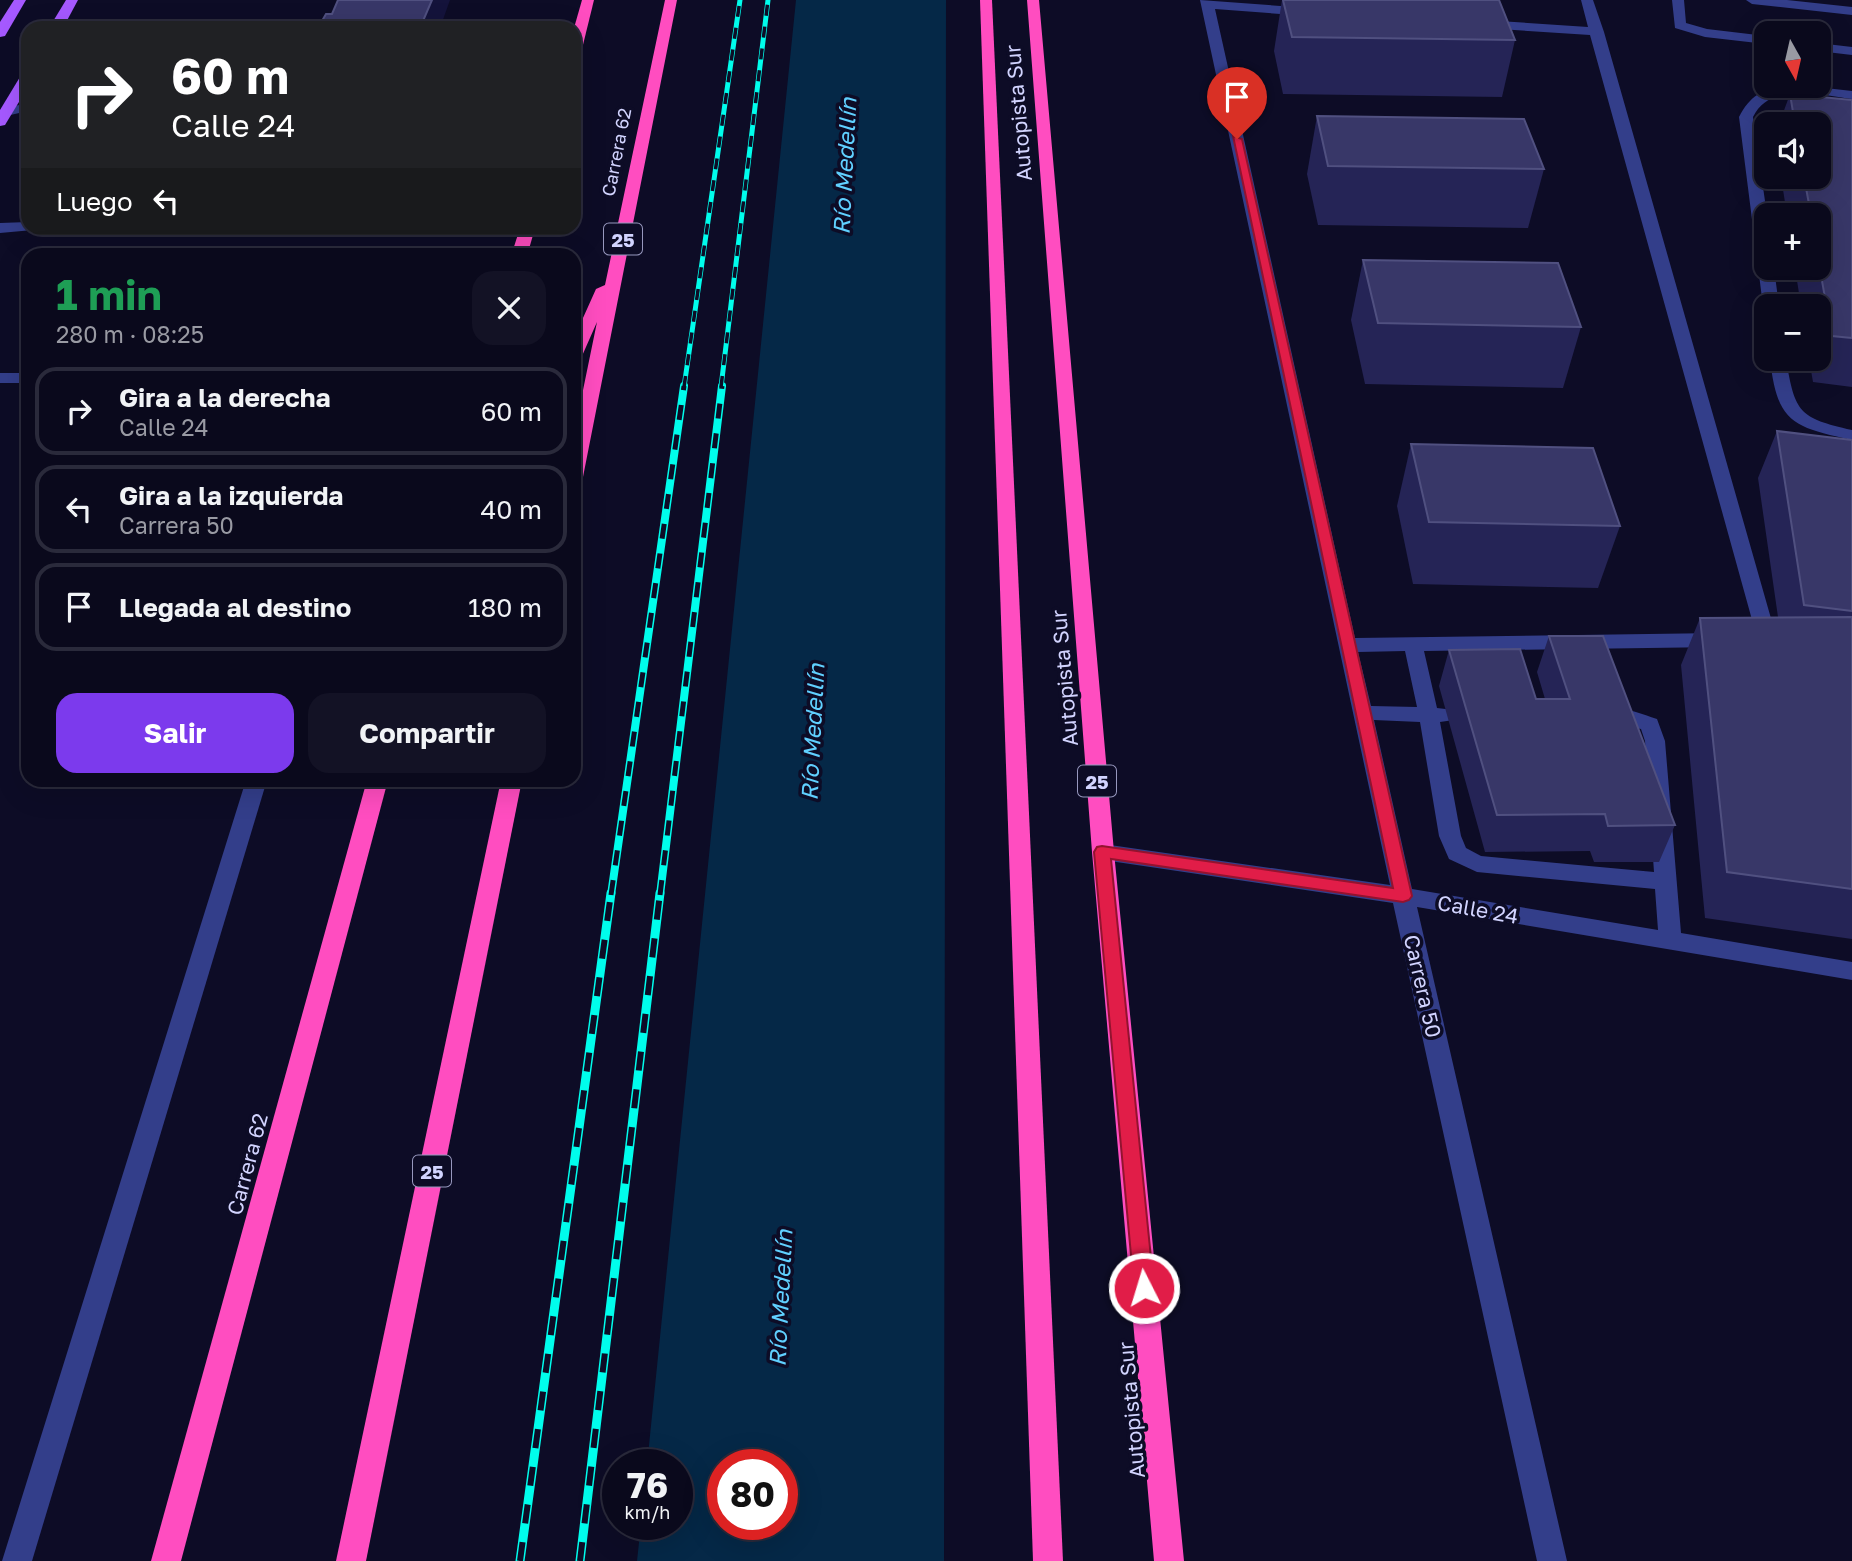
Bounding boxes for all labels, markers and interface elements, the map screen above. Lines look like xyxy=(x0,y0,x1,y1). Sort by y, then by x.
north arrow xyxy=(1754,21,1830,98)
map controls xyxy=(1754,21,1831,371)
street label: Autopista Sur xyxy=(999,44,1037,182)
text: 60 m xyxy=(171,46,289,105)
icon: right xyxy=(56,49,147,140)
pin xyxy=(1207,67,1267,139)
icon: arrive xyxy=(1218,78,1256,116)
water label: Río Medellín xyxy=(826,96,862,235)
text: Calle 24 xyxy=(171,106,296,144)
street label: Carrera 62 xyxy=(597,106,635,198)
button: sound xyxy=(1754,112,1831,189)
icon: left xyxy=(147,182,185,220)
text: Luego xyxy=(56,186,133,217)
button: + xyxy=(1754,203,1831,280)
road number: 25 xyxy=(604,224,642,255)
text: 1 min xyxy=(56,269,162,319)
button: close xyxy=(472,271,546,345)
button: − xyxy=(1754,294,1831,371)
text: 280 m · 08:25 xyxy=(56,320,204,348)
text: Gira a la derecha xyxy=(119,382,331,413)
icon: right xyxy=(60,392,98,430)
text: 60 m xyxy=(481,396,542,427)
text: Calle 24 xyxy=(119,413,209,441)
text: Gira a la izquierda xyxy=(119,480,343,511)
icon: left xyxy=(60,490,98,528)
text: 40 m xyxy=(481,494,542,525)
text: Carrera 50 xyxy=(119,511,234,539)
icon: arrive xyxy=(60,588,98,626)
text: Llegada al destino xyxy=(119,592,351,623)
text: 180 m xyxy=(468,592,542,623)
street label: Autopista Sur xyxy=(1045,609,1083,747)
water label: Río Medellín xyxy=(794,662,830,801)
button: Salir xyxy=(56,693,294,773)
button: Compartir xyxy=(308,693,546,773)
road number: 25 xyxy=(1078,766,1116,796)
street label: Calle 24 xyxy=(1435,889,1521,929)
street label: Carrera 50 xyxy=(1399,932,1447,1040)
street label: Carrera 62 xyxy=(221,1110,273,1218)
road number: 25 xyxy=(413,1156,451,1186)
water label: Río Medellín xyxy=(762,1228,798,1367)
position arrow xyxy=(1107,1251,1181,1325)
street label: Autopista Sur xyxy=(1112,1341,1150,1479)
speed limit sign: 80 xyxy=(707,1449,798,1540)
text: 76 xyxy=(627,1464,668,1506)
text: km/h xyxy=(625,1501,670,1523)

